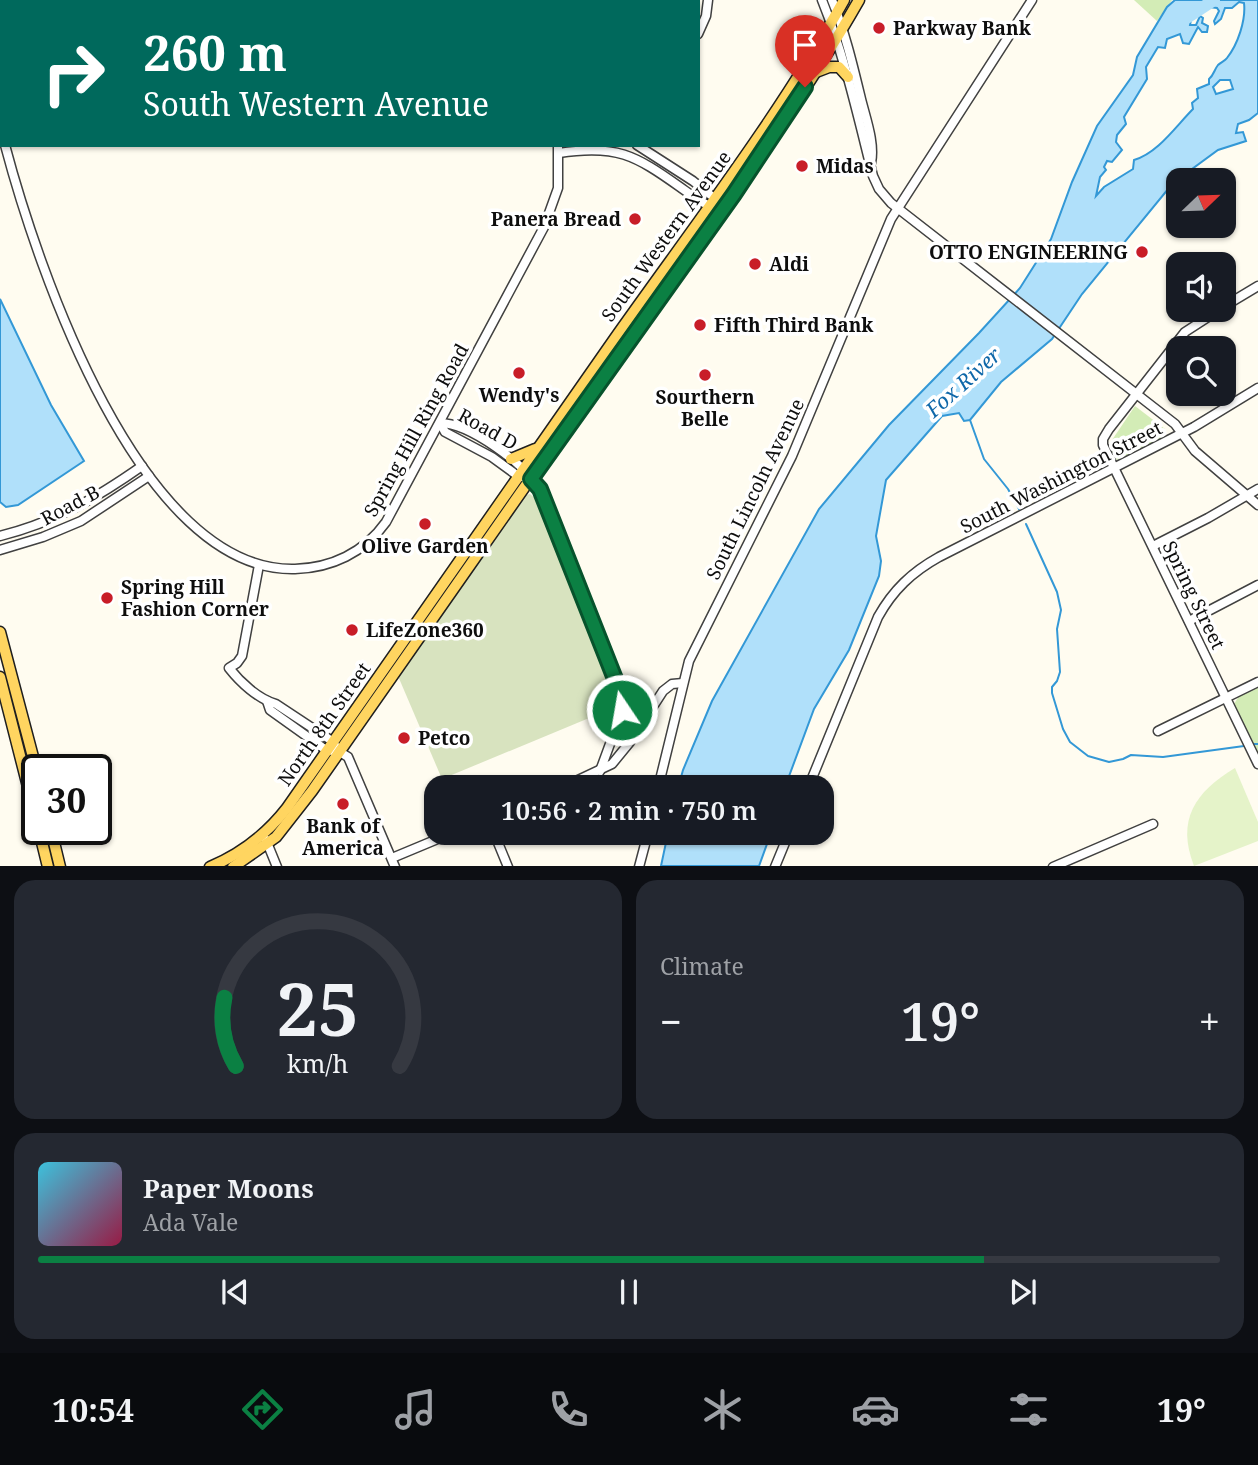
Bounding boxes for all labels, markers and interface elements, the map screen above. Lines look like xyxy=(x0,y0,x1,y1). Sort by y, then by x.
pin xyxy=(775,15,835,87)
place label: Parkway Bank xyxy=(893,15,1032,41)
text: 260 m xyxy=(143,19,287,85)
marker: Parkway Bank xyxy=(871,20,887,36)
icon: arrive xyxy=(786,26,824,64)
icon: right xyxy=(28,28,119,119)
text: South Western Avenue xyxy=(143,82,489,125)
street label: South Western Avenue xyxy=(595,145,737,327)
place label: Midas xyxy=(816,153,874,179)
marker: Midas xyxy=(794,158,810,174)
north arrow xyxy=(1166,168,1236,238)
map controls xyxy=(1166,168,1236,406)
place label: Panera Bread xyxy=(491,206,622,232)
marker: Panera Bread xyxy=(627,211,643,227)
place label: OTTO ENGINEERING xyxy=(929,239,1128,265)
marker: OTTO ENGINEERING xyxy=(1134,244,1150,260)
place label: Aldi xyxy=(769,251,809,277)
button: sound xyxy=(1166,252,1236,322)
marker: Aldi xyxy=(747,256,763,272)
place label: Fifth Third Bank xyxy=(714,312,874,338)
marker: Fifth Third Bank xyxy=(692,317,708,333)
button: search xyxy=(1166,336,1236,406)
street label: Spring Hill Ring Road xyxy=(358,339,475,521)
water label: Fox River xyxy=(919,341,1007,424)
marker: Wendy's xyxy=(511,365,527,381)
marker: Sourthern Belle xyxy=(697,367,713,383)
place label: Wendy's xyxy=(479,382,559,408)
place label: Sourthern Belle xyxy=(655,384,755,432)
street label: South Lincoln Avenue xyxy=(700,394,810,584)
street label: Road D xyxy=(453,402,523,456)
street label: South Washington Street xyxy=(956,415,1167,539)
street label: Road B xyxy=(36,479,104,531)
marker: Olive Garden xyxy=(417,516,433,532)
place label: Olive Garden xyxy=(361,533,489,559)
street label: Spring Street xyxy=(1157,537,1232,654)
place label: Spring Hill Fashion Corner xyxy=(121,574,269,622)
marker: Spring Hill Fashion Corner xyxy=(99,590,115,606)
place label: LifeZone360 xyxy=(366,617,484,643)
marker: LifeZone360 xyxy=(344,622,360,638)
street label: North 8th Street xyxy=(272,657,377,791)
position arrow xyxy=(585,673,659,747)
place label: Petco xyxy=(418,725,470,751)
marker: Petco xyxy=(396,730,412,746)
speed limit sign: 30 xyxy=(21,754,112,845)
text: 10:56 · 2 min · 750 m xyxy=(501,792,757,828)
marker: Bank of America xyxy=(335,796,351,812)
place label: Bank of America xyxy=(302,813,384,861)
text: Climate xyxy=(660,950,744,982)
text: 25 xyxy=(277,958,359,1057)
text: 19° xyxy=(901,985,980,1056)
text: − xyxy=(660,995,682,1047)
text: + xyxy=(1199,995,1220,1047)
text: km/h xyxy=(287,1045,349,1079)
text: Paper Moons xyxy=(143,1170,314,1206)
text: Ada Vale xyxy=(143,1206,238,1238)
icon: previous xyxy=(216,1273,254,1311)
icon: pause xyxy=(610,1273,648,1311)
icon: next xyxy=(1004,1273,1042,1311)
icon: directions xyxy=(238,1385,287,1434)
icon: music xyxy=(391,1385,440,1434)
icon: phone xyxy=(544,1385,593,1434)
icon: climate xyxy=(698,1385,747,1434)
icon: car xyxy=(851,1385,900,1434)
icon: filters xyxy=(1004,1385,1053,1434)
text: 10:54 xyxy=(52,1388,134,1431)
text: 19° xyxy=(1157,1388,1206,1431)

